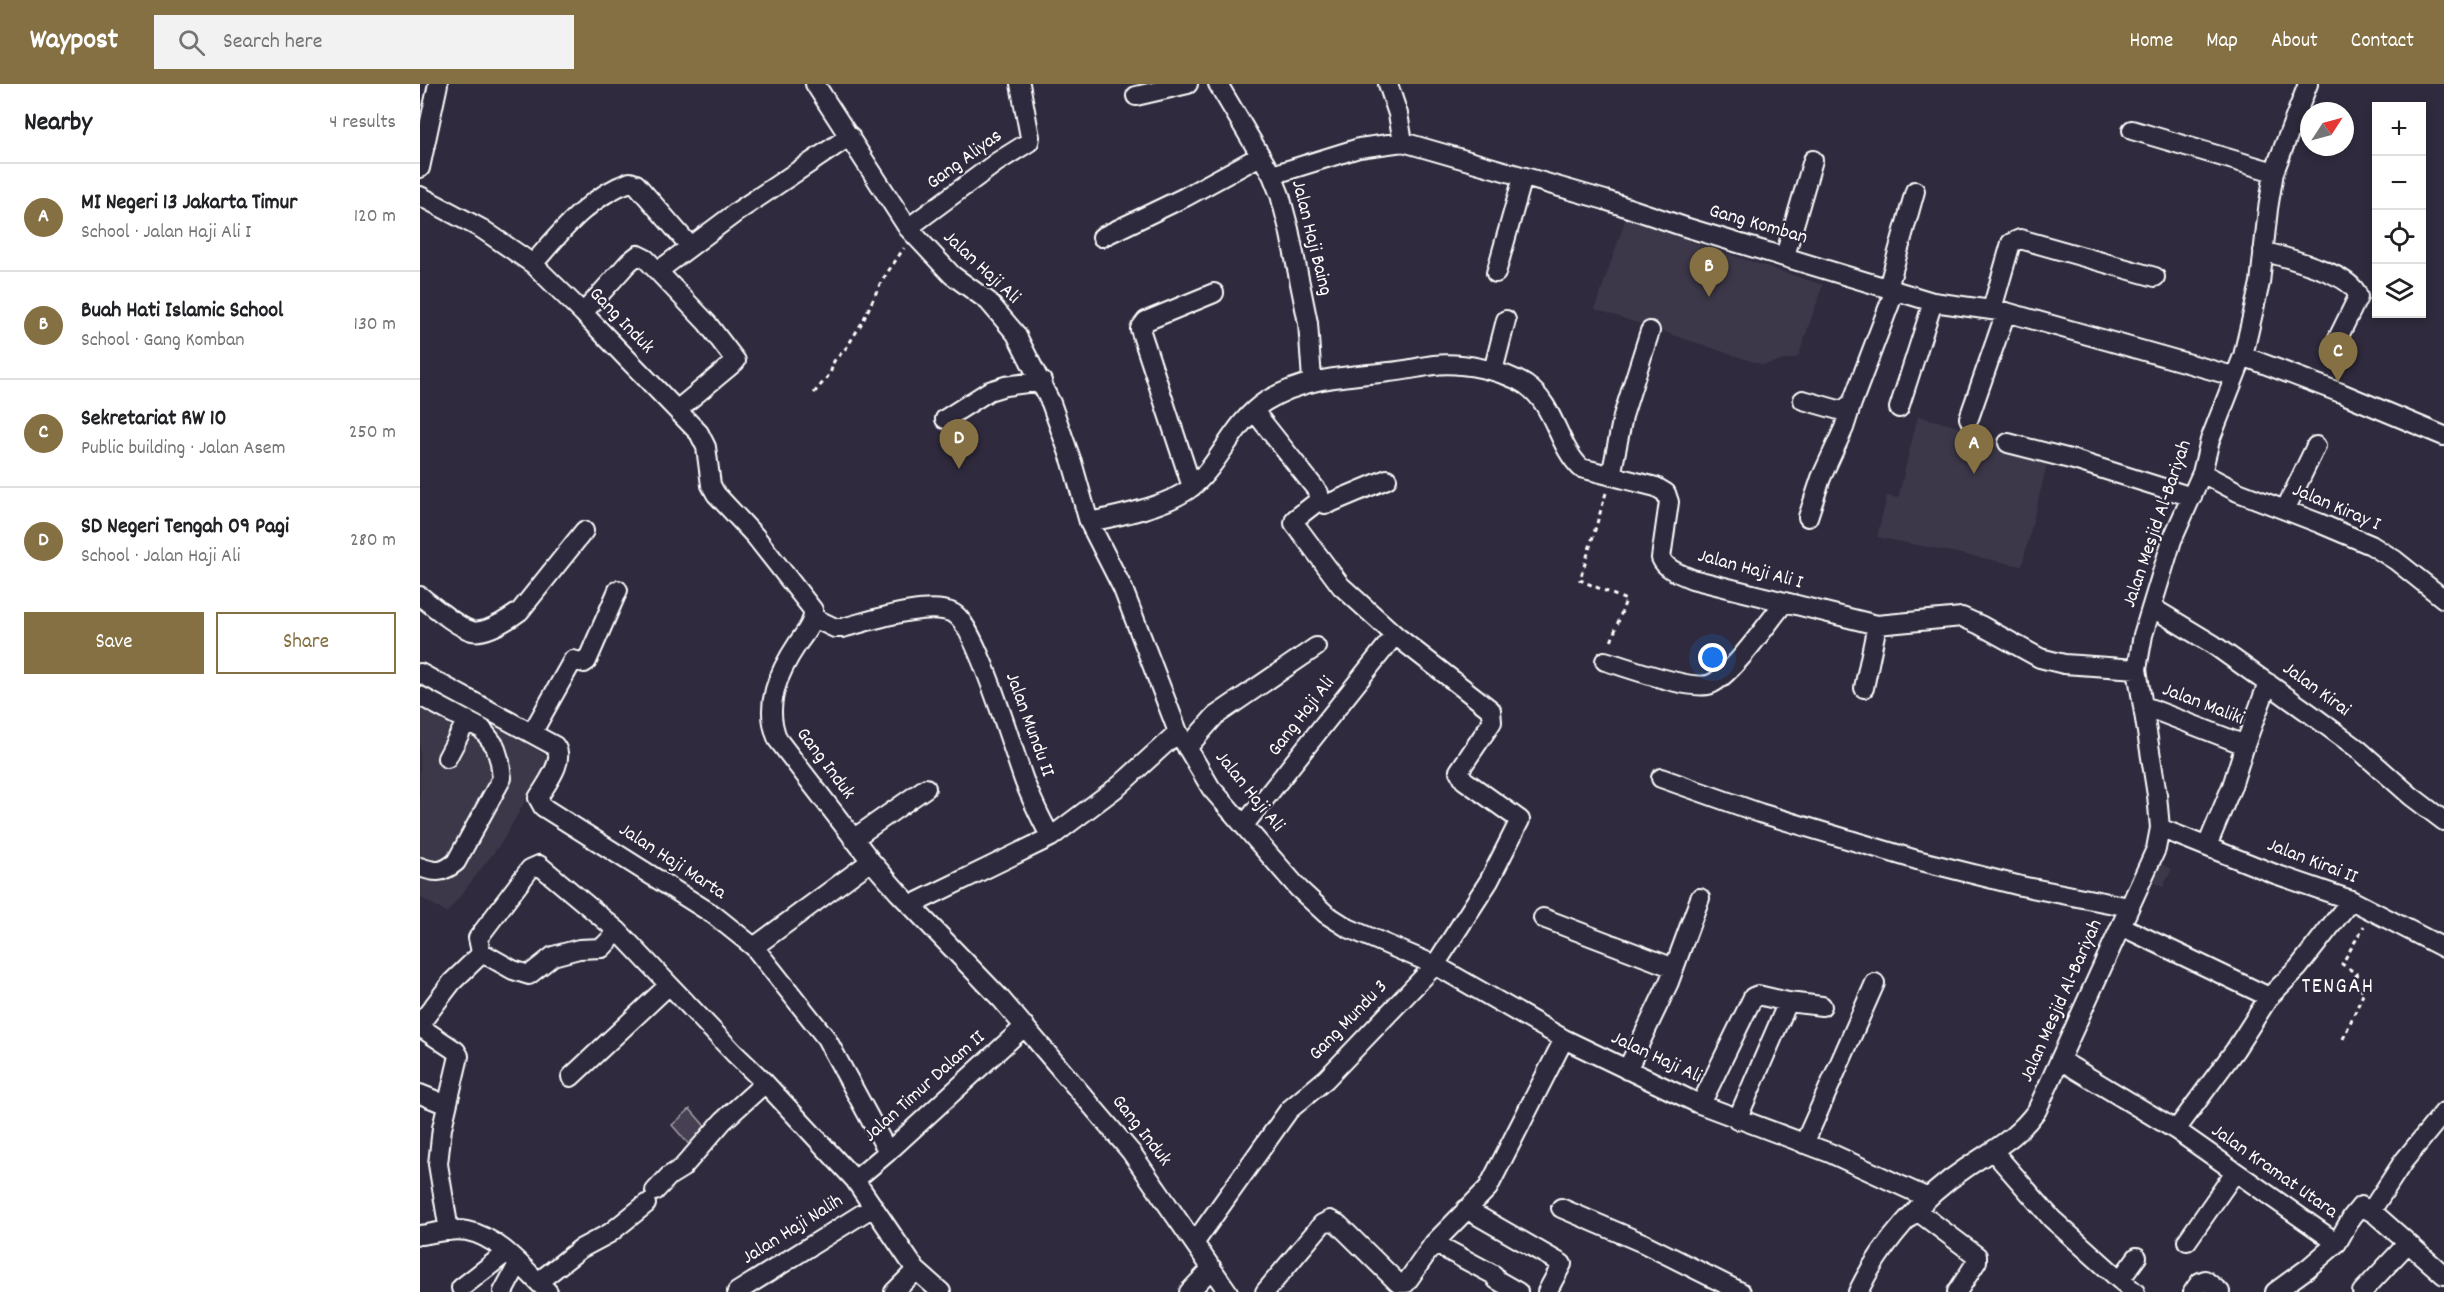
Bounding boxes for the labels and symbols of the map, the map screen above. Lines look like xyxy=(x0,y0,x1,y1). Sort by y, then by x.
north arrow xyxy=(2300,102,2354,156)
street label: Gang Aliyas xyxy=(921,123,1009,197)
street label: Jalan Haji Baing xyxy=(1283,177,1339,299)
street label: Gang Komban xyxy=(1705,198,1811,252)
street label: Jalan Haji Ali xyxy=(936,225,1026,312)
pin: B xyxy=(1690,248,1728,297)
street label: Gang Induk xyxy=(582,281,660,361)
pin: C xyxy=(2318,332,2358,382)
pin: D xyxy=(940,420,978,469)
pin: A xyxy=(1954,424,1994,474)
street label: Jalan Mesjid Al-Bariyah xyxy=(2116,436,2200,612)
street label: Jalan Kiray I xyxy=(2288,477,2384,539)
street label: Jalan Haji Ali I xyxy=(1694,543,1806,597)
your location xyxy=(1698,643,1727,672)
street label: Jalan Kirai xyxy=(2276,656,2356,724)
street label: Jalan Mundu II xyxy=(997,669,1061,781)
street label: Gang Haji Ali xyxy=(1262,671,1342,763)
street label: Jalan Maliki xyxy=(2158,677,2248,734)
street label: Gang Induk xyxy=(789,722,861,806)
street label: Jalan Haji Ali xyxy=(1208,745,1291,839)
street label: Jalan Haji Marta xyxy=(613,817,732,908)
street label: Jalan Kirai II xyxy=(2263,832,2361,892)
street label: Jalan Mesjid Al-Bariyah xyxy=(2014,915,2110,1087)
district label: TENGAH xyxy=(2301,972,2375,1003)
street label: Gang Mundu 3 xyxy=(1303,974,1395,1068)
street label: Jalan Timur Dalam II xyxy=(858,1025,992,1149)
street label: Jalan Haji Ali xyxy=(1606,1025,1706,1091)
street label: Gang Induk xyxy=(1104,1089,1178,1173)
street label: Jalan Kramat Utara xyxy=(2205,1118,2344,1227)
street label: Jalan Haji Nalih xyxy=(737,1188,849,1272)

